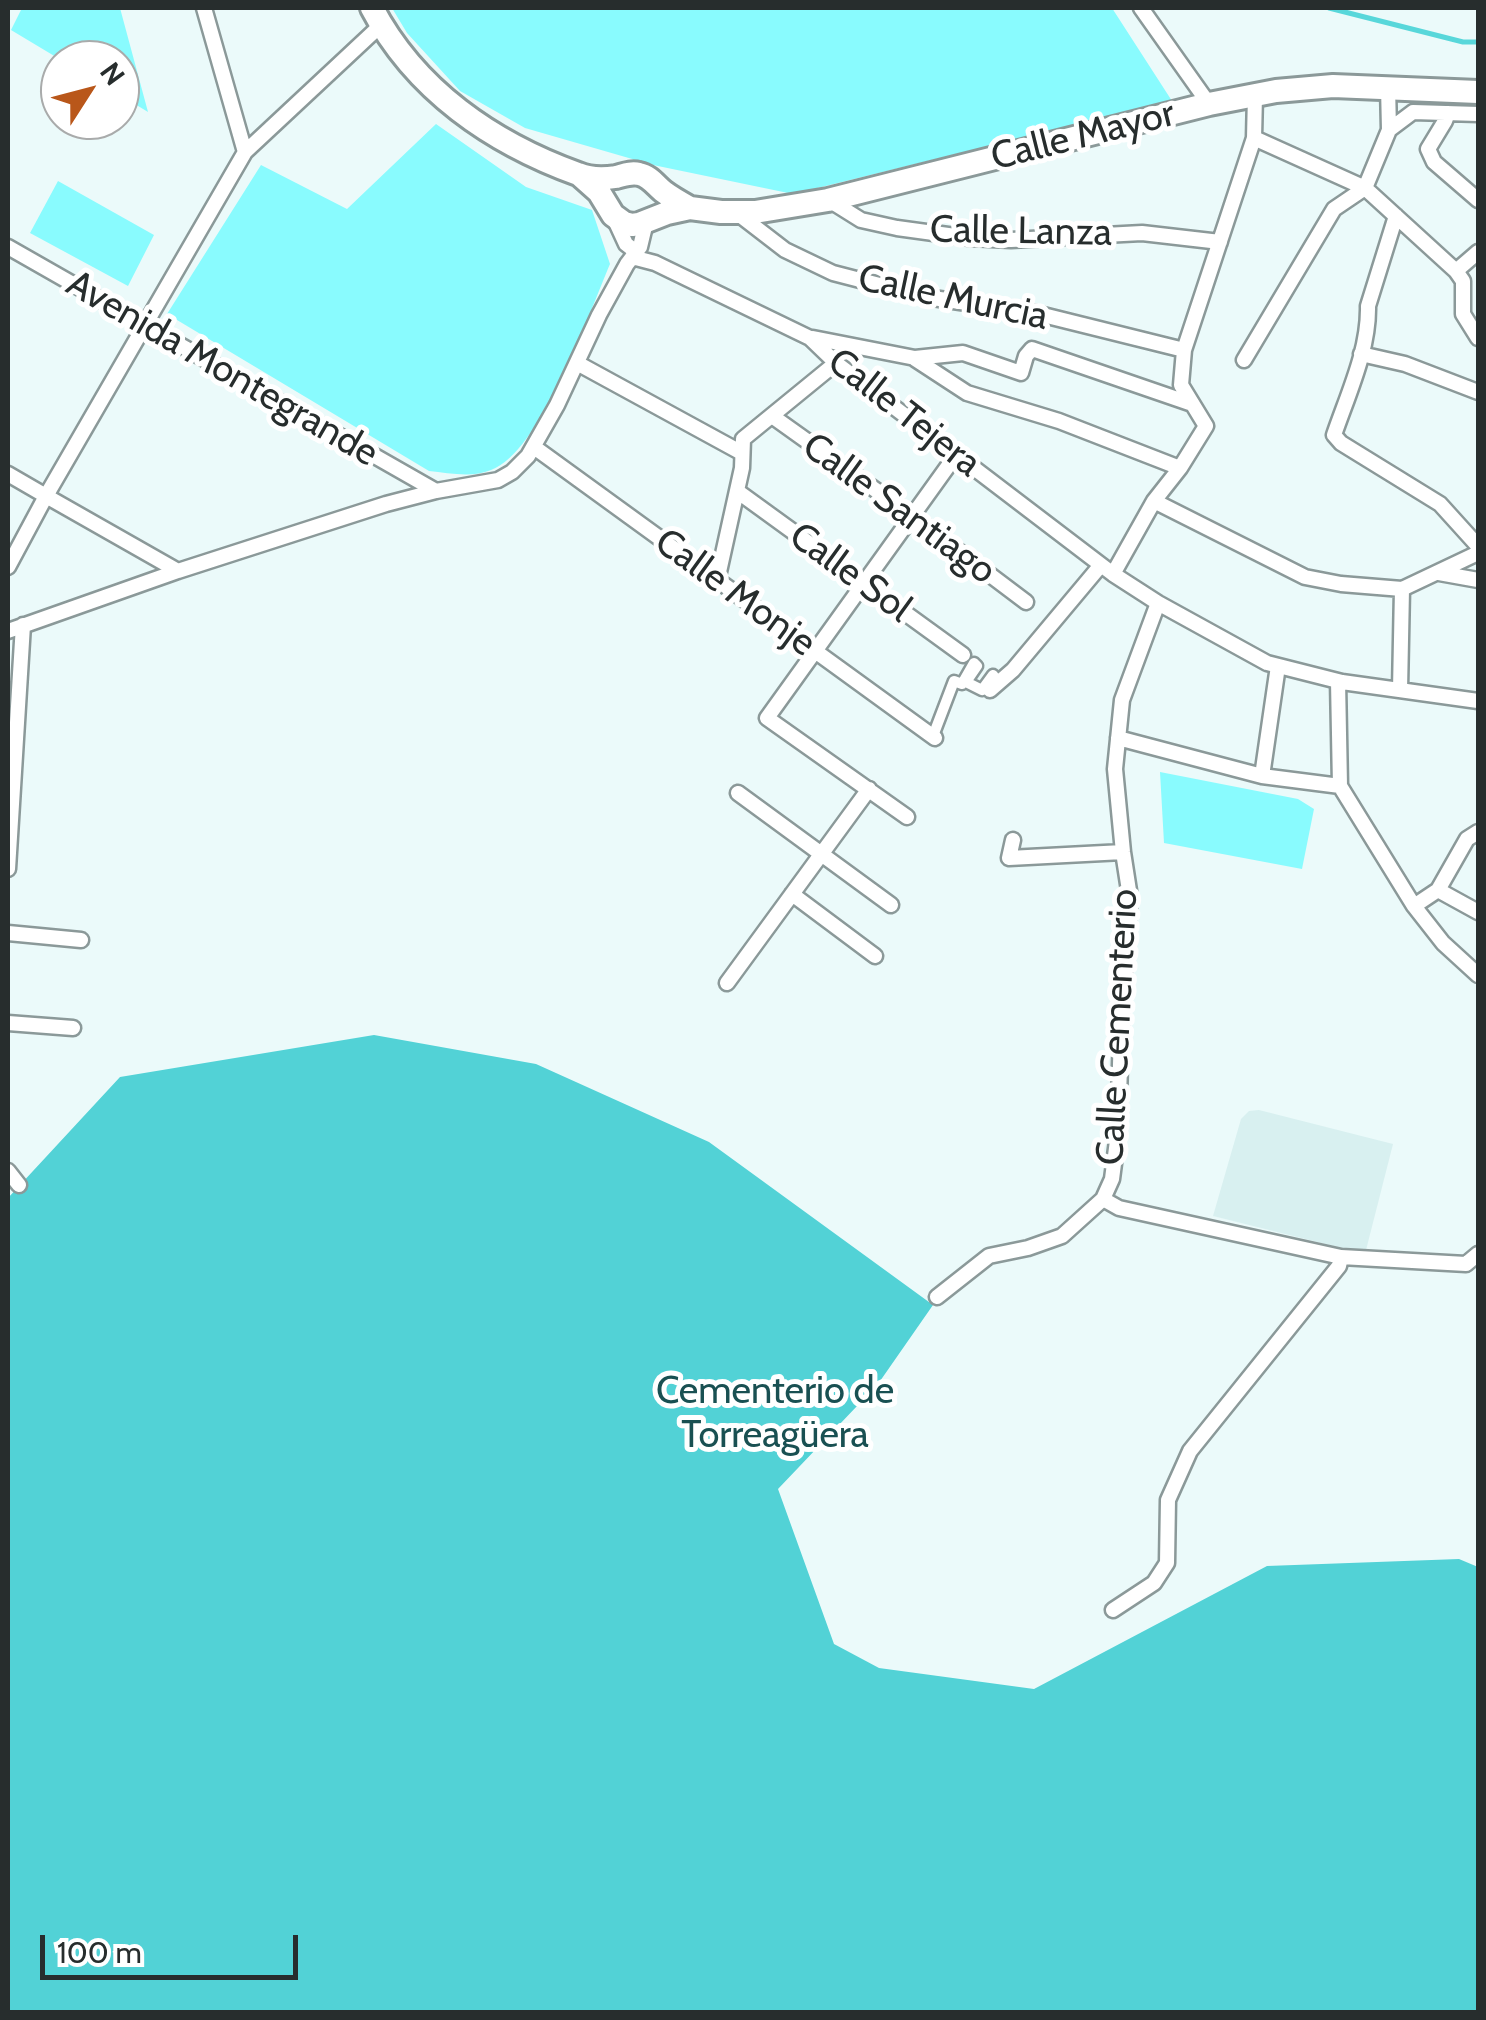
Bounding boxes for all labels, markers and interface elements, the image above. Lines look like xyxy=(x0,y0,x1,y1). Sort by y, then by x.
north arrow xyxy=(40,40,140,140)
text: N xyxy=(93,56,132,92)
street label: Calle Mayor xyxy=(987,91,1179,181)
street label: Calle Lanza xyxy=(930,208,1112,256)
street label: Calle Murcia xyxy=(854,256,1052,340)
street label: Avenida Montegrande xyxy=(58,261,386,477)
street label: Calle Tejera xyxy=(818,339,990,487)
street label: Calle Santiago xyxy=(793,424,1005,594)
street label: Calle Sol xyxy=(780,514,920,632)
street label: Calle Monje xyxy=(646,519,824,667)
street label: Calle Cementerio xyxy=(1088,888,1148,1166)
park label: Cementerio de Torreagüera xyxy=(656,1369,894,1458)
scale bar xyxy=(45,1915,302,1977)
text: 100 m xyxy=(57,1934,142,1971)

